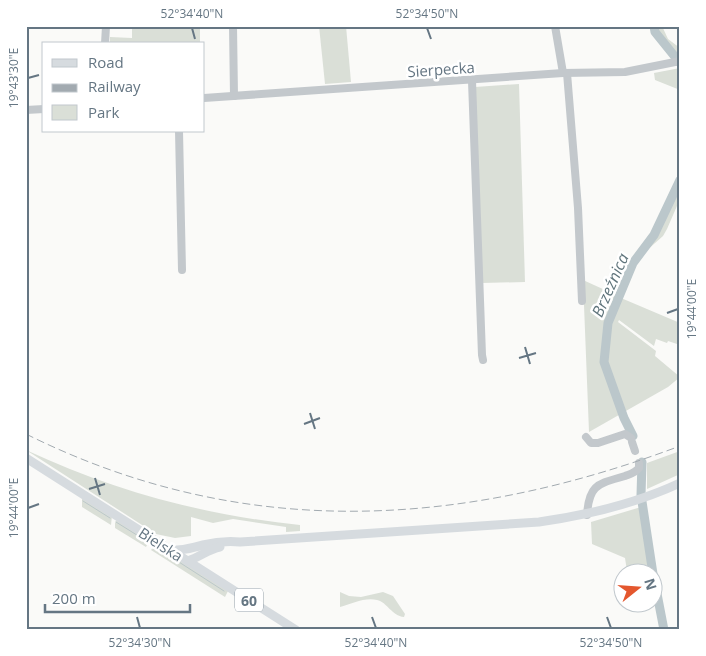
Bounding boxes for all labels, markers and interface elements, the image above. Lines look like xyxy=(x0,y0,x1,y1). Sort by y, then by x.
text: 52°34'40"N xyxy=(161,5,223,22)
text: 52°34'50"N xyxy=(396,5,458,22)
legend xyxy=(42,42,205,132)
text: 19°43'30"E xyxy=(5,48,22,108)
text: Road xyxy=(88,52,124,72)
street label: Sierpecka xyxy=(407,57,475,81)
text: Railway xyxy=(88,76,141,96)
text: Park xyxy=(88,102,119,122)
water label: Brzeźnica xyxy=(586,250,634,320)
text: 19°44'00"E xyxy=(683,279,700,339)
text: 19°44'00"E xyxy=(5,478,22,538)
street label: Bielska xyxy=(135,522,187,566)
north arrow xyxy=(614,564,664,614)
text: N xyxy=(640,576,662,592)
scale bar xyxy=(45,581,190,613)
text: 200 m xyxy=(52,588,96,608)
road number: 60 xyxy=(235,588,263,612)
text: 52°34'30"N xyxy=(109,634,171,651)
text: 52°34'40"N xyxy=(345,634,407,651)
text: 52°34'50"N xyxy=(580,634,642,651)

